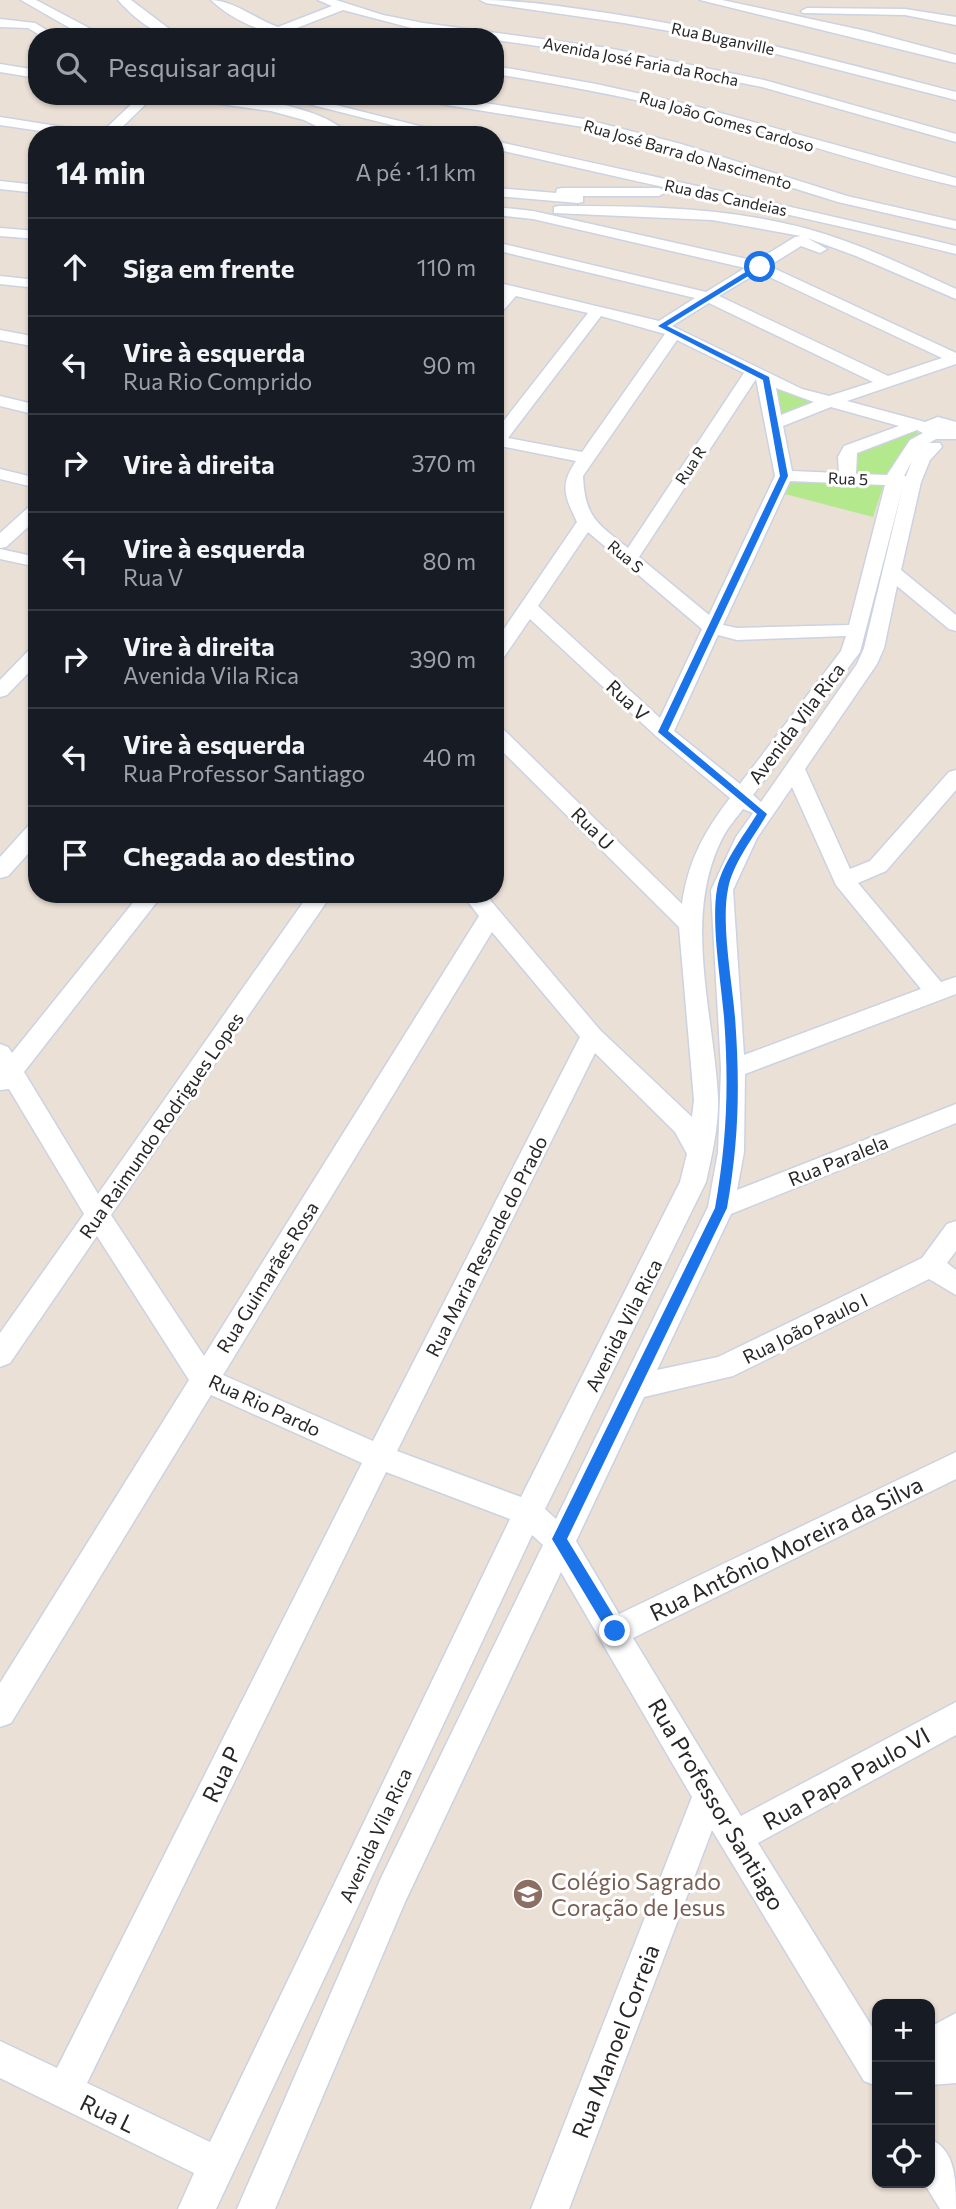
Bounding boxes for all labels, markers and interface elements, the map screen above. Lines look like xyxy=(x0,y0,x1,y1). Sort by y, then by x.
street label: Rua Buganville xyxy=(670,18,776,58)
search box xyxy=(28,28,504,105)
street label: Avenida José Faria da Rocha xyxy=(542,33,740,89)
icon: search xyxy=(52,48,90,86)
text: Pesquisar aqui xyxy=(108,51,277,82)
street label: Rua João Gomes Cardoso xyxy=(637,87,817,155)
street label: Rua José Barra do Nascimento xyxy=(582,115,794,193)
text: 14 min xyxy=(56,153,146,190)
text: A pé · 1.1 km xyxy=(355,158,476,186)
street label: Rua das Candeias xyxy=(663,175,789,219)
icon: ahead xyxy=(56,248,94,286)
route start xyxy=(744,251,775,282)
text: Siga em frente xyxy=(123,252,294,283)
text: 110 m xyxy=(417,253,476,281)
text: Vire à esquerda xyxy=(123,336,305,367)
icon: left xyxy=(56,346,94,384)
text: 90 m xyxy=(423,351,476,379)
text: Rua Rio Comprido xyxy=(123,367,312,395)
street label: Rua R xyxy=(671,442,709,488)
icon: right xyxy=(56,444,94,482)
text: Vire à direita xyxy=(123,448,275,479)
text: 370 m xyxy=(411,449,476,477)
street label: Rua 5 xyxy=(828,468,868,488)
text: Vire à esquerda xyxy=(123,532,305,563)
street label: Rua S xyxy=(604,536,648,576)
icon: left xyxy=(56,542,94,580)
text: 80 m xyxy=(423,547,476,575)
text: Rua V xyxy=(123,563,183,591)
text: Vire à direita xyxy=(123,630,275,661)
icon: right xyxy=(56,640,94,678)
text: 390 m xyxy=(409,645,476,673)
street label: Avenida Vila Rica xyxy=(743,658,849,788)
text: Avenida Vila Rica xyxy=(123,661,299,689)
street label: Rua V xyxy=(602,675,654,725)
text: Vire à esquerda xyxy=(123,728,305,759)
icon: left xyxy=(56,738,94,776)
text: 40 m xyxy=(423,743,476,771)
text: Rua Professor Santiago xyxy=(123,759,365,787)
street label: Rua U xyxy=(567,802,619,854)
icon: arrive xyxy=(56,836,94,874)
text: Chegada ao destino xyxy=(123,840,355,871)
street label: Rua Raimundo Rodrigues Lopes xyxy=(74,1008,248,1242)
street label: Rua Paralela xyxy=(785,1130,891,1190)
street label: Rua Maria Resende do Prado xyxy=(420,1132,552,1360)
street label: Rua Guimarães Rosa xyxy=(211,1197,323,1357)
street label: Avenida Vila Rica xyxy=(580,1255,666,1395)
street label: Rua João Paulo I xyxy=(739,1288,871,1368)
street label: Rua Rio Pardo xyxy=(205,1369,325,1441)
street label: Rua Antônio Moreira da Silva xyxy=(645,1470,927,1626)
route end xyxy=(599,1615,630,1646)
street label: Rua Professor Santiago xyxy=(643,1693,791,1915)
street label: Rua Papa Paulo VI xyxy=(758,1721,934,1835)
street label: Rua P xyxy=(195,1741,247,1807)
street label: Avenida Vila Rica xyxy=(334,1764,416,1906)
place label: Colégio Sagrado Coração de Jesus xyxy=(551,1867,725,1921)
school or university icon: Colégio Sagrado Coração de Jesus xyxy=(511,1877,545,1911)
street label: Rua Manoel Correia xyxy=(565,1940,665,2142)
map controls xyxy=(872,1999,935,2188)
button: + xyxy=(872,1999,935,2062)
button: − xyxy=(872,2062,935,2125)
street label: Rua L xyxy=(76,2088,140,2138)
button: locate xyxy=(872,2125,935,2188)

